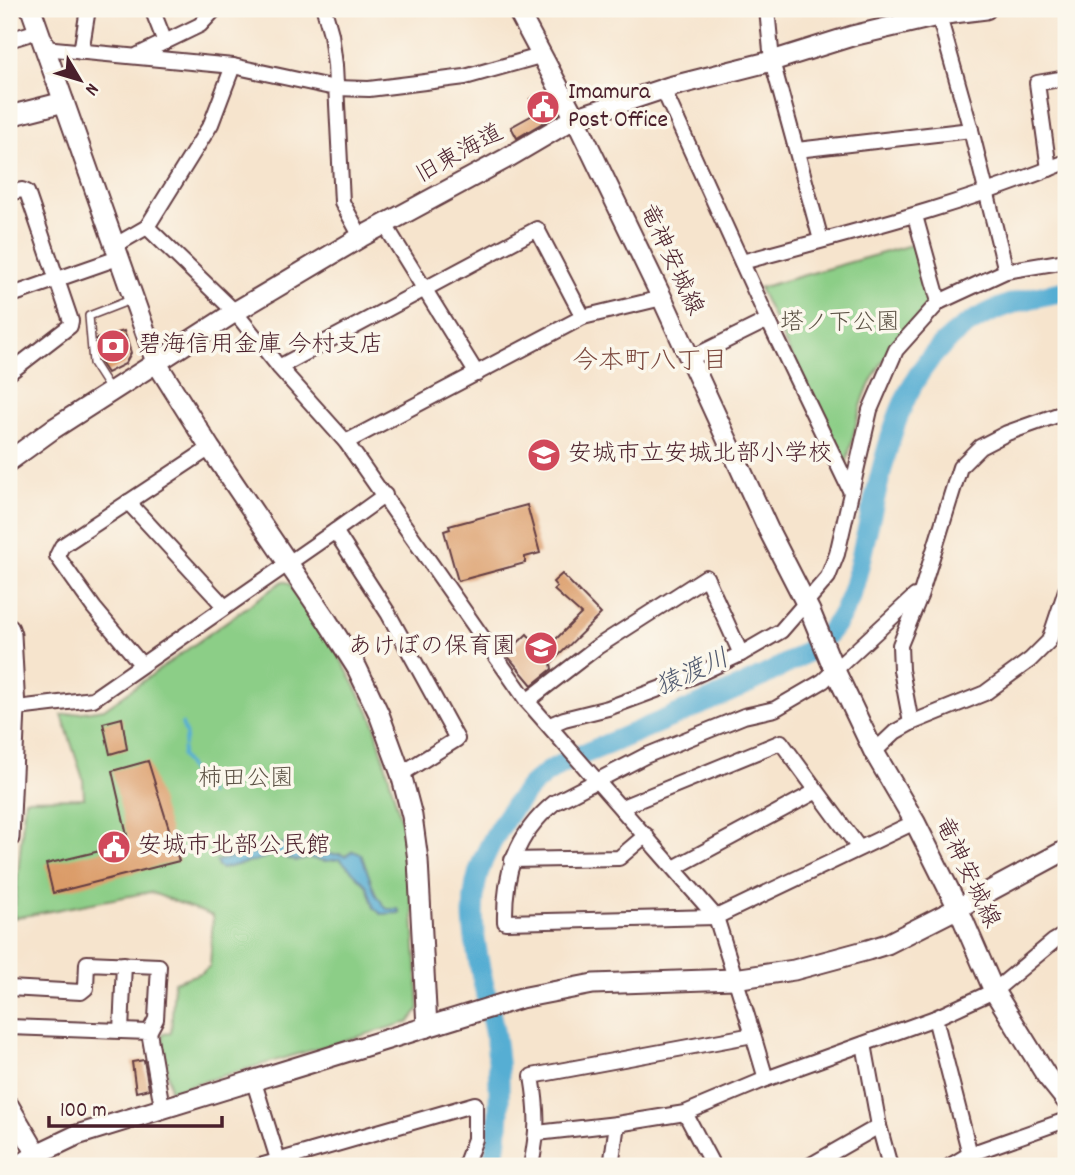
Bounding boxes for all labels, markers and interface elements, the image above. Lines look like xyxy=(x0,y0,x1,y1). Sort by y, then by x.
north arrow xyxy=(46,46,116,116)
text: N xyxy=(77,76,104,100)
place label: Imamura Post Office xyxy=(568,76,668,138)
public building icon: Imamura Post Office xyxy=(524,88,562,126)
street label: 旧東海道 xyxy=(410,117,510,193)
street label: 竜神安城線 xyxy=(629,198,711,322)
park label: 塔ノ下公園 xyxy=(780,307,900,341)
bank icon: 碧海信用金庫 今村支店 xyxy=(94,327,132,365)
place label: 碧海信用金庫 今村支店 xyxy=(138,329,384,363)
district label: 今本町八丁目 xyxy=(572,344,728,381)
school or university icon: 安城市立安城北部小学校 xyxy=(525,436,563,474)
place label: 安城市立安城北部小学校 xyxy=(568,438,832,472)
school or university icon: あけぼの保育園 xyxy=(522,629,560,667)
place label: あけぼの保育園 xyxy=(348,631,516,665)
water label: 猿渡川 xyxy=(650,641,736,707)
park label: 柿田公園 xyxy=(198,763,294,797)
street label: 竜神安城線 xyxy=(924,812,1008,934)
public building icon: 安城市北部公民館 xyxy=(95,828,133,866)
place label: 安城市北部公民館 xyxy=(138,830,330,864)
scale bar xyxy=(49,1084,222,1128)
text: 100 m xyxy=(60,1097,107,1127)

